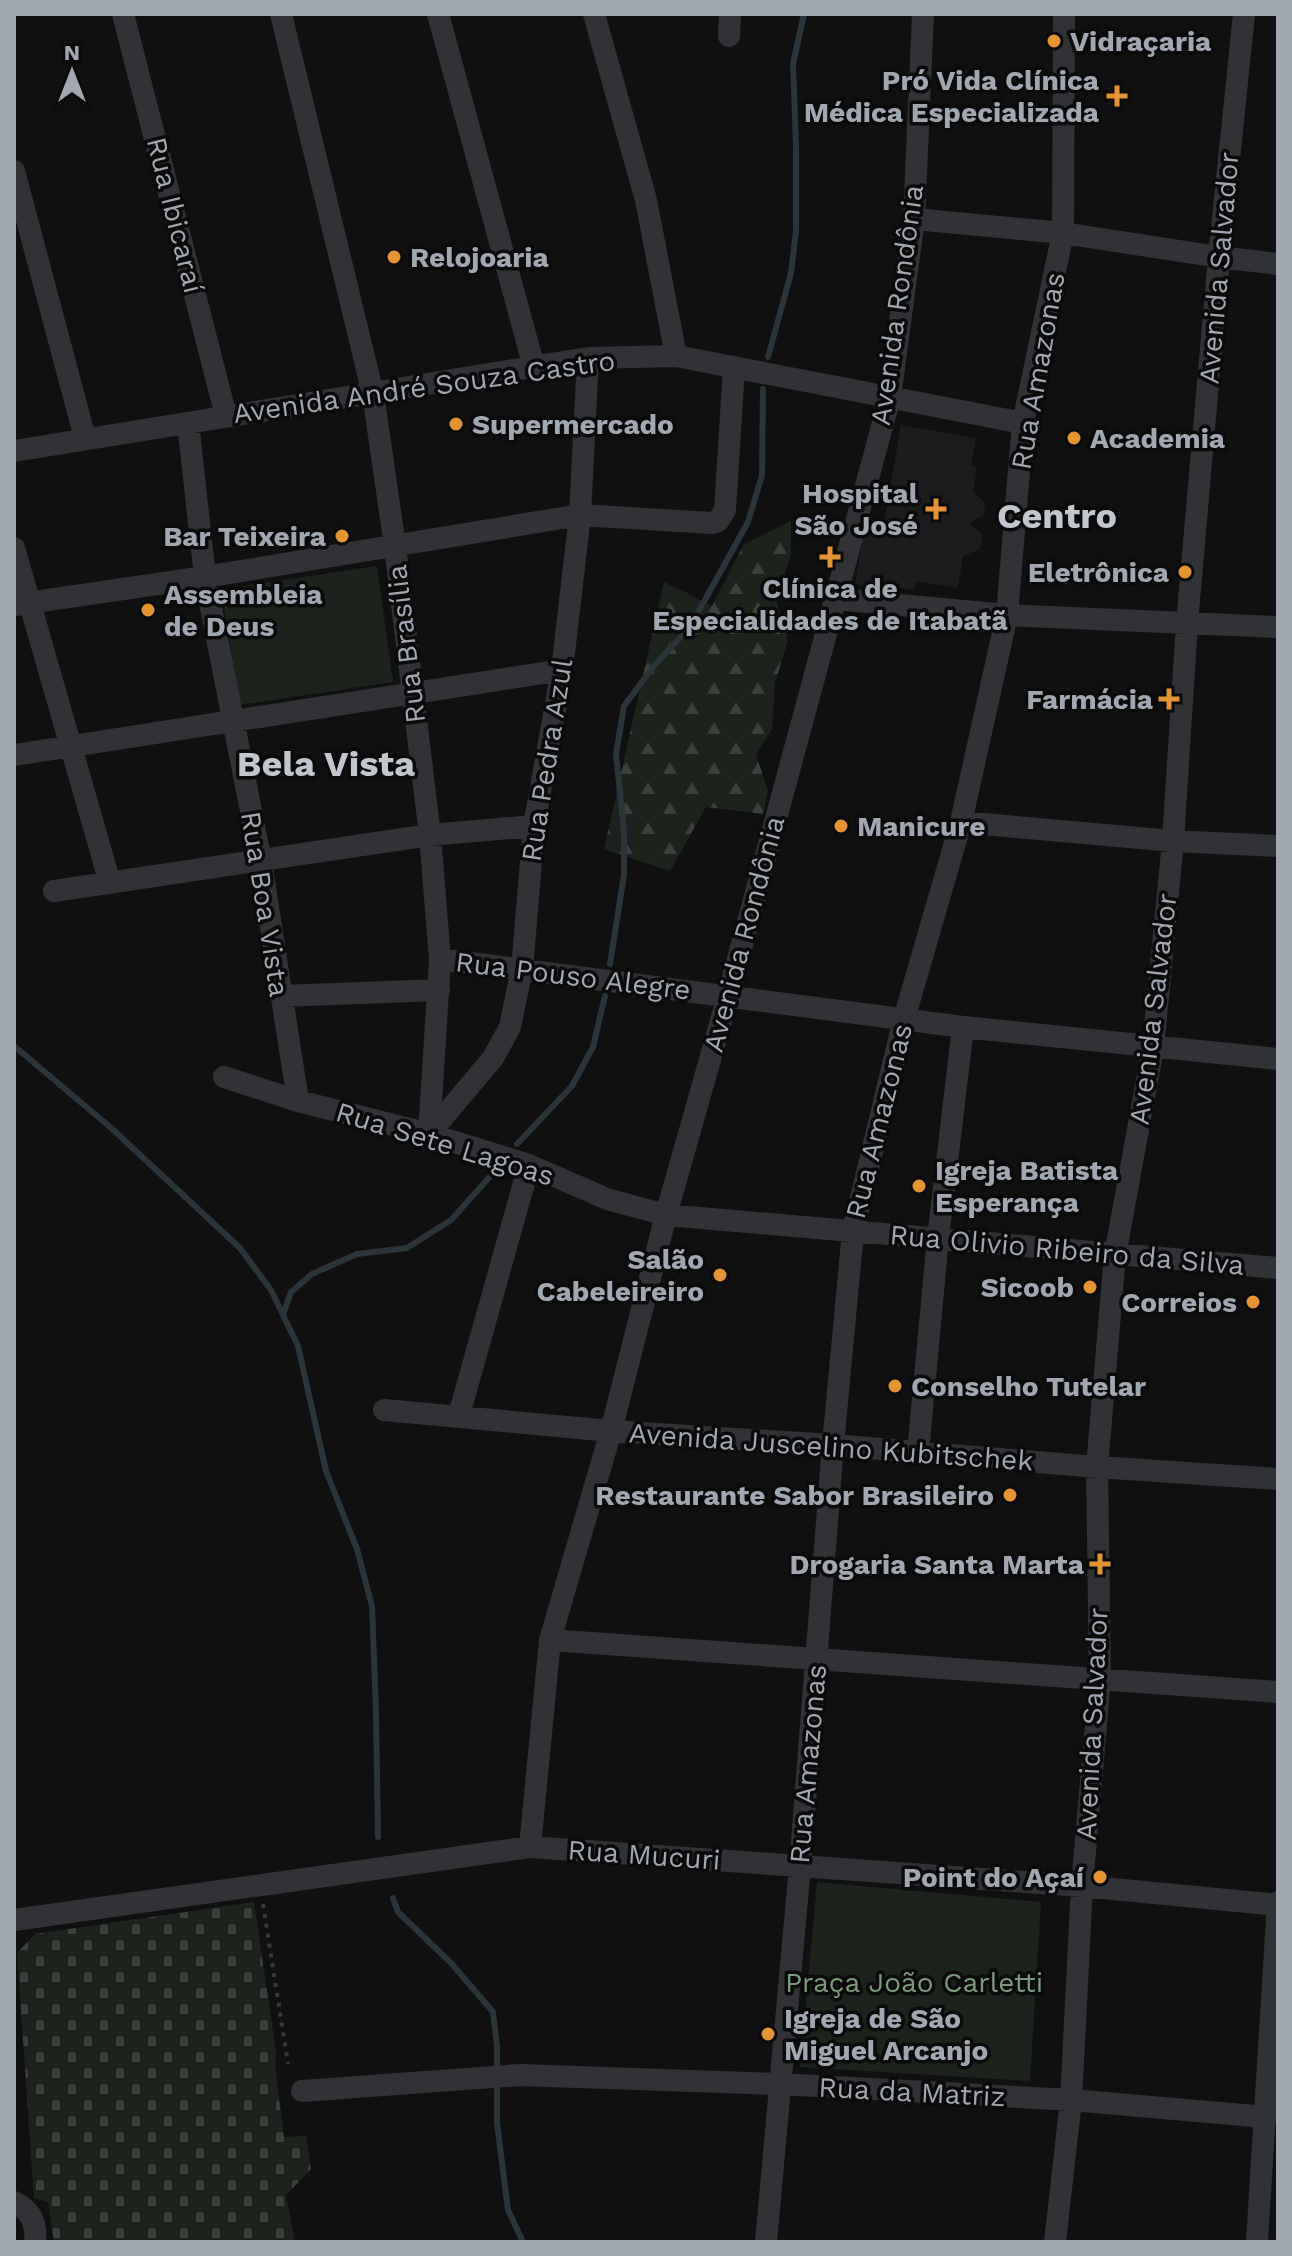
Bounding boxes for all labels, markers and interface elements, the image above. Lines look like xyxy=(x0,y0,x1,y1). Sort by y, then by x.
place label: Vidraçaria xyxy=(1070,25,1212,58)
north arrow xyxy=(32,32,112,112)
marker: Vidraçaria xyxy=(1045,32,1063,50)
text: N xyxy=(64,40,80,65)
place label: Pró Vida Clínica Médica Especializada xyxy=(804,64,1100,129)
marker: Pró Vida Clínica Médica Especializada xyxy=(1106,85,1128,107)
street label: Rua Ibicaraí xyxy=(140,134,210,296)
street label: Avenida Salvador xyxy=(1192,151,1246,385)
street label: Avenida Rondônia xyxy=(864,182,930,427)
place label: Relojoaria xyxy=(410,241,549,274)
marker: Relojoaria xyxy=(385,248,403,266)
street label: Rua Amazonas xyxy=(1004,270,1072,472)
street label: Avenida André Souza Castro xyxy=(231,344,617,430)
place label: Supermercado xyxy=(472,408,674,441)
marker: Supermercado xyxy=(447,415,465,433)
place label: Academia xyxy=(1090,422,1226,455)
marker: Academia xyxy=(1065,429,1083,447)
place label: Hospital São José xyxy=(795,477,919,542)
district label: Centro xyxy=(997,495,1117,537)
marker: Hospital São José xyxy=(925,498,947,520)
place label: Bar Teixeira xyxy=(163,520,327,553)
marker: Bar Teixeira xyxy=(333,527,351,545)
marker: Clínica de Especialidades de Itabatã xyxy=(819,546,841,568)
place label: Eletrônica xyxy=(1028,556,1170,589)
street label: Rua Brasília xyxy=(380,563,432,725)
marker: Eletrônica xyxy=(1176,563,1194,581)
place label: Clínica de Especialidades de Itabatã xyxy=(652,572,1008,637)
place label: Assembleia de Deus xyxy=(164,578,323,643)
marker: Assembleia de Deus xyxy=(139,601,157,619)
street label: Rua Pedra Azul xyxy=(515,656,579,864)
place label: Farmácia xyxy=(1026,683,1154,716)
marker: Farmácia xyxy=(1160,690,1178,708)
district label: Bela Vista xyxy=(237,743,415,785)
street label: Rua Boa Vista xyxy=(234,809,296,999)
place label: Manicure xyxy=(857,810,985,843)
street label: Avenida Rondônia xyxy=(697,812,791,1055)
marker: Manicure xyxy=(832,817,850,835)
street label: Avenida Salvador xyxy=(1122,891,1184,1127)
street label: Rua Pouso Alegre xyxy=(454,945,692,1007)
street label: Rua Amazonas xyxy=(839,1020,919,1222)
street label: Rua Sete Lagoas xyxy=(332,1095,558,1193)
place label: Igreja Batista Esperança xyxy=(935,1154,1119,1219)
marker: Igreja Batista Esperança xyxy=(910,1177,928,1195)
street label: Rua Olivio Ribeiro da Silva xyxy=(888,1218,1246,1282)
place label: Salão Cabeleireiro xyxy=(537,1243,704,1308)
marker: Salão Cabeleireiro xyxy=(711,1266,729,1284)
place label: Sicoob xyxy=(981,1271,1074,1304)
marker: Sicoob xyxy=(1081,1278,1099,1296)
place label: Correios xyxy=(1121,1286,1237,1319)
marker: Correios xyxy=(1244,1293,1262,1311)
place label: Conselho Tutelar xyxy=(911,1370,1146,1403)
marker: Conselho Tutelar xyxy=(886,1377,904,1395)
street label: Avenida Juscelino Kubitschek xyxy=(628,1416,1034,1478)
place label: Restaurante Sabor Brasileiro xyxy=(595,1479,994,1512)
marker: Restaurante Sabor Brasileiro xyxy=(1001,1486,1019,1504)
place label: Drogaria Santa Marta xyxy=(790,1548,1085,1581)
marker: Drogaria Santa Marta xyxy=(1091,1555,1109,1573)
street label: Avenida Salvador xyxy=(1069,1607,1115,1841)
street label: Rua Amazonas xyxy=(783,1663,833,1865)
street label: Rua Mucuri xyxy=(566,1833,722,1877)
place label: Point do Açaí xyxy=(903,1861,1085,1894)
marker: Point do Açaí xyxy=(1091,1868,1109,1886)
park label: Praça João Carletti xyxy=(785,1966,1043,1999)
place label: Igreja de São Miguel Arcanjo xyxy=(784,2002,988,2067)
marker: Igreja de São Miguel Arcanjo xyxy=(759,2025,777,2043)
street label: Rua da Matriz xyxy=(818,2071,1006,2113)

